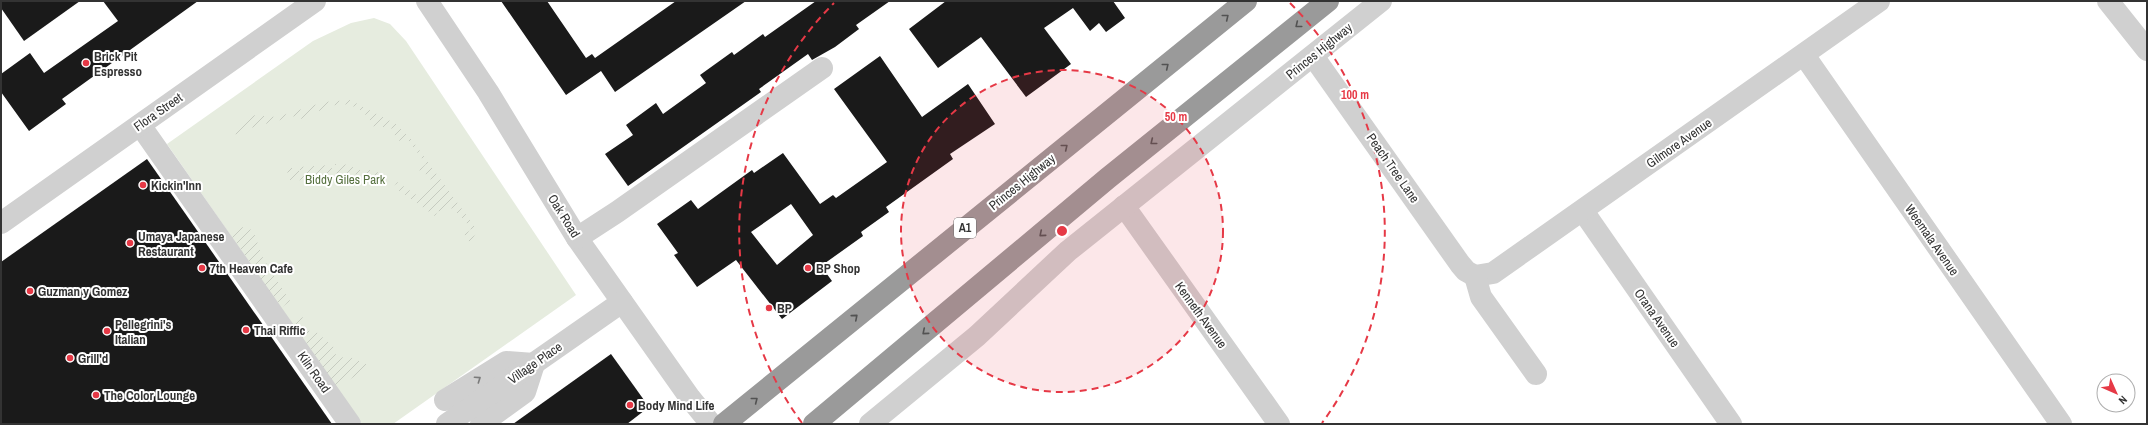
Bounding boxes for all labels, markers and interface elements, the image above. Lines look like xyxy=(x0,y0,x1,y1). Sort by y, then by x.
one-way arrow xyxy=(1221,15,1228,22)
street label: Princes Highway xyxy=(1282,19,1356,83)
one-way arrow xyxy=(1295,21,1302,28)
place label: Brick Pit Espresso xyxy=(94,48,142,80)
marker: Brick Pit Espresso xyxy=(81,58,91,68)
one-way arrow xyxy=(1161,63,1169,70)
text: 100 m xyxy=(1341,87,1369,103)
street label: Flora Street xyxy=(130,89,186,135)
text: 50 m xyxy=(1165,109,1187,125)
street label: Gilmore Avenue xyxy=(1643,114,1715,172)
street label: Peach Tree Lane xyxy=(1363,130,1423,206)
one-way arrow xyxy=(1150,137,1157,144)
one-way arrow xyxy=(1060,145,1068,152)
street label: Princes Highway xyxy=(985,150,1059,214)
park label: Biddy Giles Park xyxy=(305,171,386,188)
place label: Kickin'Inn xyxy=(151,177,202,194)
marker: Kickin'Inn xyxy=(138,180,148,190)
street label: Oak Road xyxy=(544,191,584,241)
street label: Weemala Avenue xyxy=(1901,201,1963,279)
road number: A1 xyxy=(954,218,976,238)
centre of rings xyxy=(1055,224,1069,238)
place label: Umaya Japanese Restaurant xyxy=(138,228,225,260)
one-way arrow xyxy=(1039,229,1046,236)
marker: Umaya Japanese Restaurant xyxy=(125,238,135,248)
place label: 7th Heaven Cafe xyxy=(210,260,293,277)
place label: BP Shop xyxy=(816,260,860,277)
marker: 7th Heaven Cafe xyxy=(197,263,207,273)
marker: BP Shop xyxy=(803,263,813,273)
street label: Kenneth Avenue xyxy=(1171,278,1231,352)
place label: Guzman y Gomez xyxy=(38,283,128,300)
street label: Orana Avenue xyxy=(1631,285,1683,351)
marker: Guzman y Gomez xyxy=(25,286,35,296)
place label: BP xyxy=(777,300,792,317)
marker: BP xyxy=(764,303,774,313)
one-way arrow xyxy=(850,315,858,322)
place label: Pellegrini's Italian xyxy=(115,316,172,348)
place label: Thai Riffic xyxy=(254,322,306,339)
marker: Thai Riffic xyxy=(241,325,251,335)
marker: Pellegrini's Italian xyxy=(102,326,112,336)
one-way arrow xyxy=(922,327,930,334)
street label: Village Place xyxy=(505,338,565,388)
street label: Kiln Road xyxy=(294,348,334,396)
place label: Grill'd xyxy=(78,350,108,367)
marker: Grill'd xyxy=(65,353,75,363)
north arrow xyxy=(2096,373,2136,413)
one-way arrow xyxy=(474,376,481,384)
place label: The Color Lounge xyxy=(104,387,195,404)
marker: The Color Lounge xyxy=(91,390,101,400)
text: N xyxy=(2116,393,2130,407)
place label: Body Mind Life xyxy=(638,397,714,414)
one-way arrow xyxy=(750,398,757,405)
marker: Body Mind Life xyxy=(625,400,635,410)

